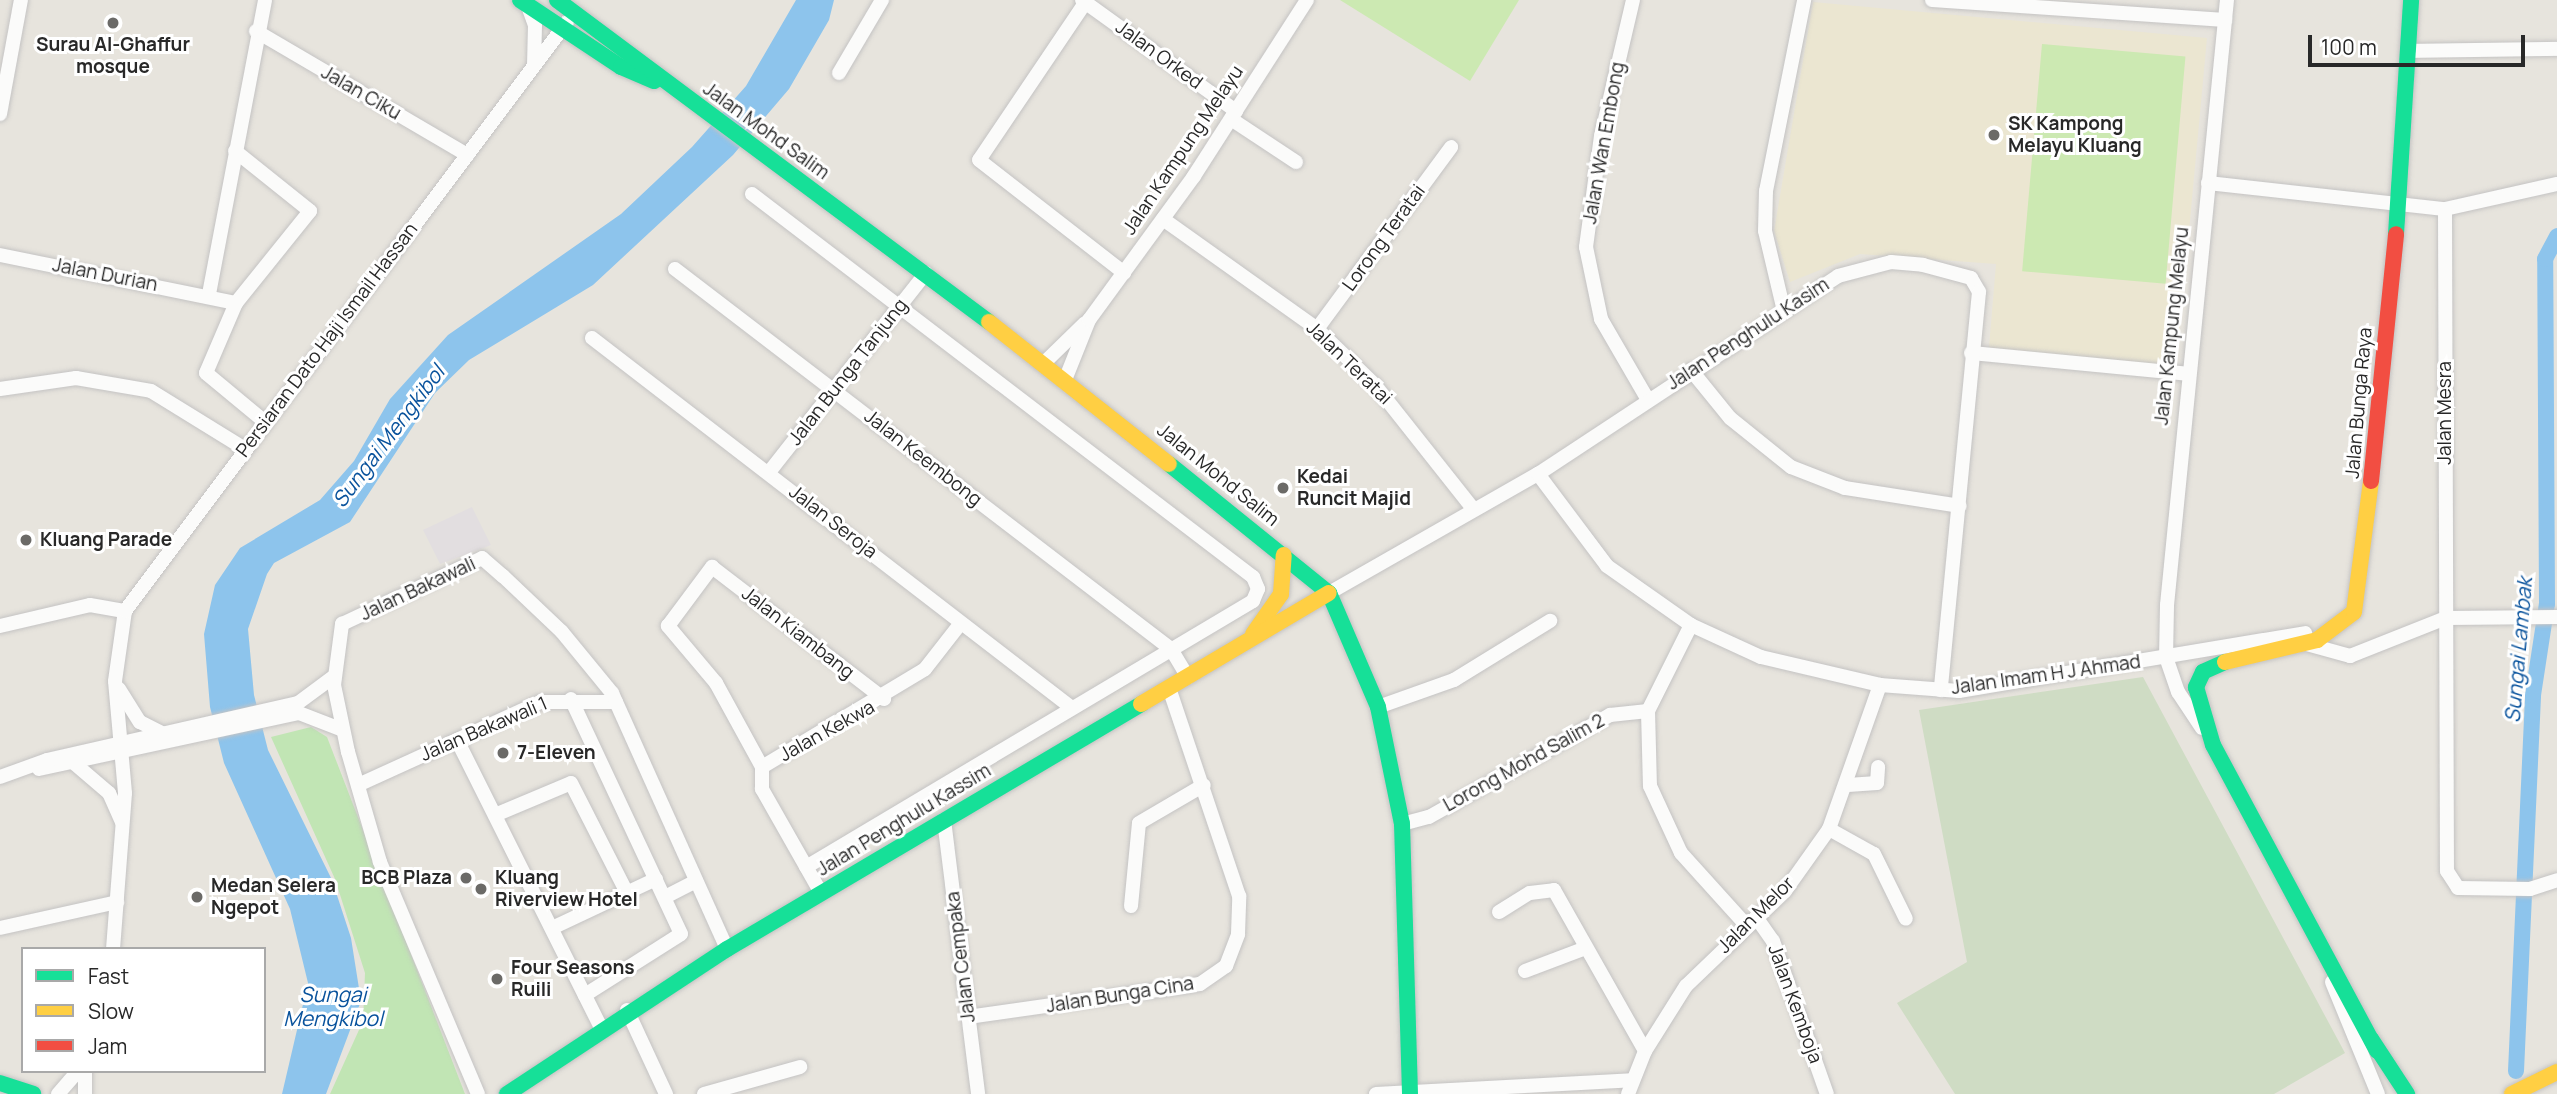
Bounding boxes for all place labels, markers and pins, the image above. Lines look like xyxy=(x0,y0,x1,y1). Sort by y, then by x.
marker: Surau Al-Ghaffur mosque xyxy=(105,15,121,31)
place label: Surau Al-Ghaffur mosque xyxy=(36,34,190,78)
place label: SK Kampong Melayu Kluang xyxy=(2008,113,2142,157)
marker: SK Kampong Melayu Kluang xyxy=(1986,127,2002,143)
place label: Kedai Runcit Majid xyxy=(1297,466,1411,510)
marker: Kedai Runcit Majid xyxy=(1275,480,1291,496)
place label: Kluang Parade xyxy=(40,529,172,551)
marker: Kluang Parade xyxy=(18,532,34,548)
place label: 7-Eleven xyxy=(517,742,596,764)
marker: 7-Eleven xyxy=(495,745,511,761)
place label: BCB Plaza xyxy=(361,867,452,889)
place label: Kluang Riverview Hotel xyxy=(495,867,638,911)
marker: BCB Plaza xyxy=(458,870,474,886)
place label: Medan Selera Ngepot xyxy=(211,875,336,919)
marker: Kluang Riverview Hotel xyxy=(473,881,489,897)
marker: Medan Selera Ngepot xyxy=(189,889,205,905)
place label: Four Seasons Ruili xyxy=(511,957,635,1001)
marker: Four Seasons Ruili xyxy=(489,971,505,987)

